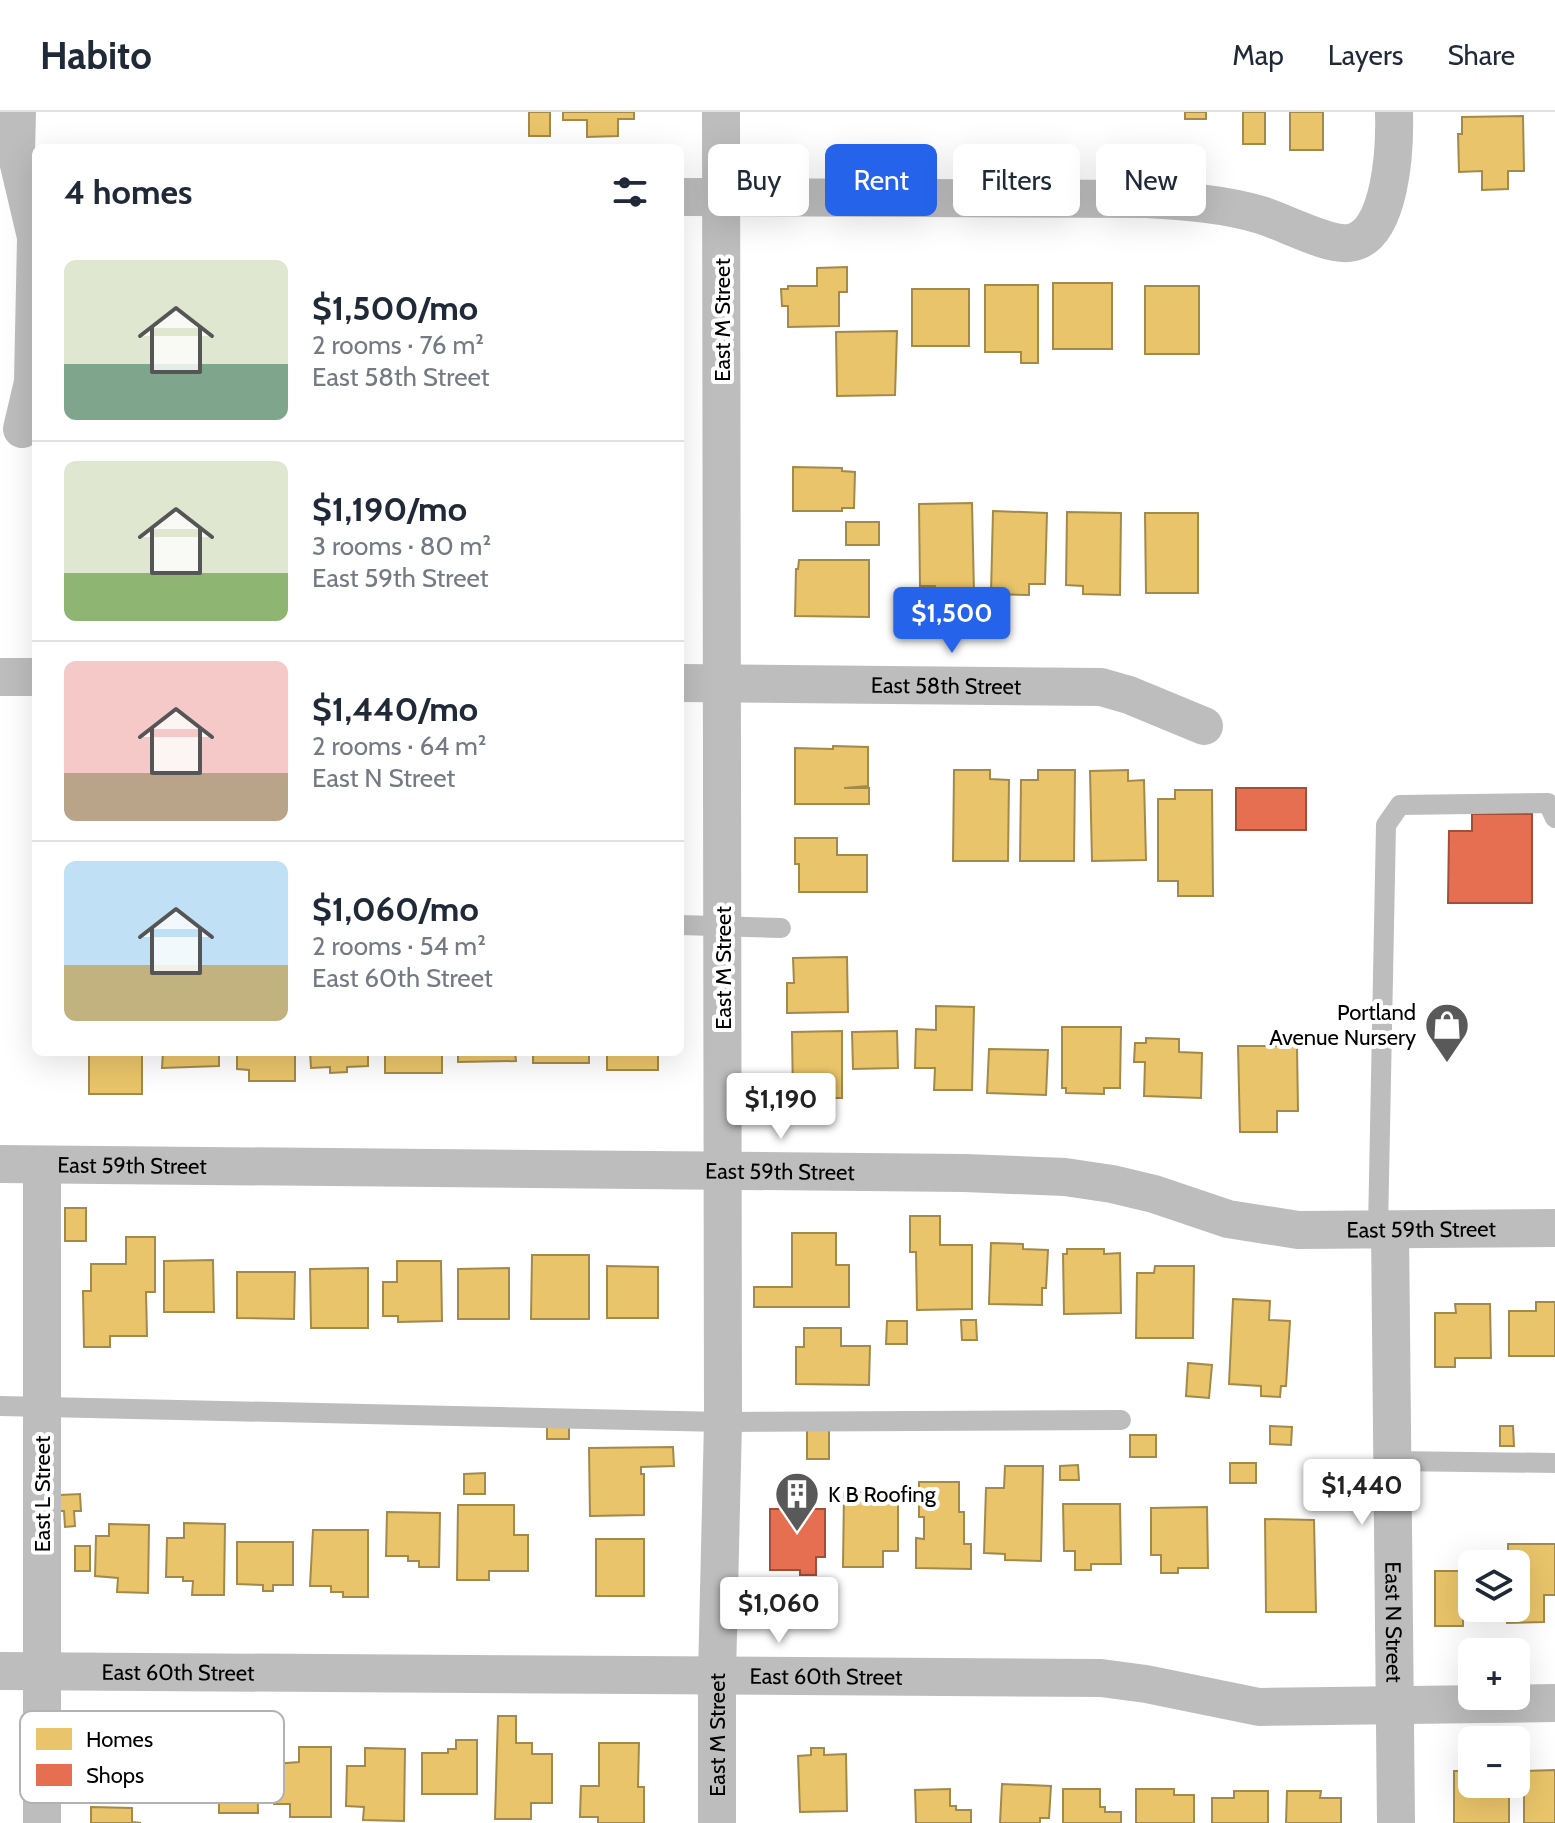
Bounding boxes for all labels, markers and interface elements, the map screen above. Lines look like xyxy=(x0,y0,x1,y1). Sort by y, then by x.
text: Habito xyxy=(40,32,152,79)
text: Map xyxy=(1232,38,1284,72)
text: Layers xyxy=(1328,38,1403,72)
text: Share xyxy=(1447,38,1515,72)
chip: Buy xyxy=(708,144,809,216)
chip: Rent xyxy=(825,144,937,216)
chip: Filters xyxy=(953,144,1080,216)
chip: New xyxy=(1096,144,1206,216)
icon: filters xyxy=(608,170,652,214)
text: 4 homes xyxy=(64,171,192,213)
street label: East M Street xyxy=(709,258,736,382)
text: $1,500/mo xyxy=(312,287,478,329)
icon: home xyxy=(128,292,224,388)
text: 2 rooms · 76 m² xyxy=(312,329,484,361)
text: East 58th Street xyxy=(312,361,490,393)
text: $1,190/mo xyxy=(312,488,467,530)
icon: home xyxy=(128,493,224,589)
text: 3 rooms · 80 m² xyxy=(312,530,491,562)
text: East 59th Street xyxy=(312,562,489,594)
pin: $1,500 xyxy=(887,587,1017,655)
text: $1,500 xyxy=(911,597,993,629)
street label: East 58th Street xyxy=(871,672,1022,700)
text: $1,440/mo xyxy=(312,688,478,730)
icon: home xyxy=(128,693,224,789)
text: 2 rooms · 64 m² xyxy=(312,730,487,762)
text: East N Street xyxy=(312,762,455,794)
text: $1,060/mo xyxy=(312,888,479,930)
icon: home xyxy=(128,893,224,989)
street label: East M Street xyxy=(710,906,737,1030)
text: 2 rooms · 54 m² xyxy=(312,930,486,962)
text: East 60th Street xyxy=(312,962,493,994)
place label: Portland Avenue Nursery xyxy=(1269,999,1416,1051)
shop icon: Portland Avenue Nursery xyxy=(1423,1001,1471,1064)
pin: $1,190 xyxy=(716,1073,846,1141)
text: $1,190 xyxy=(745,1083,817,1115)
street label: East 59th Street xyxy=(57,1152,207,1180)
street label: East 59th Street xyxy=(705,1158,855,1186)
street label: East 59th Street xyxy=(1346,1215,1497,1244)
street label: East L Street xyxy=(29,1435,56,1552)
pin: $1,440 xyxy=(1297,1459,1427,1527)
text: $1,440 xyxy=(1321,1469,1403,1501)
building icon: K B Roofing xyxy=(773,1470,821,1533)
place label: K B Roofing xyxy=(828,1481,937,1508)
map controls xyxy=(1458,1550,1530,1798)
button: layers xyxy=(1458,1550,1530,1622)
street label: East N Street xyxy=(1379,1561,1408,1683)
pin: $1,060 xyxy=(714,1577,844,1645)
text: $1,060 xyxy=(738,1587,820,1619)
button: + xyxy=(1458,1638,1530,1710)
street label: East 60th Street xyxy=(101,1659,255,1687)
street label: East 60th Street xyxy=(749,1663,903,1691)
street label: East M Street xyxy=(704,1673,731,1797)
legend xyxy=(20,1711,284,1803)
text: Homes xyxy=(86,1726,153,1753)
button: − xyxy=(1458,1726,1530,1798)
text: Shops xyxy=(86,1762,144,1789)

